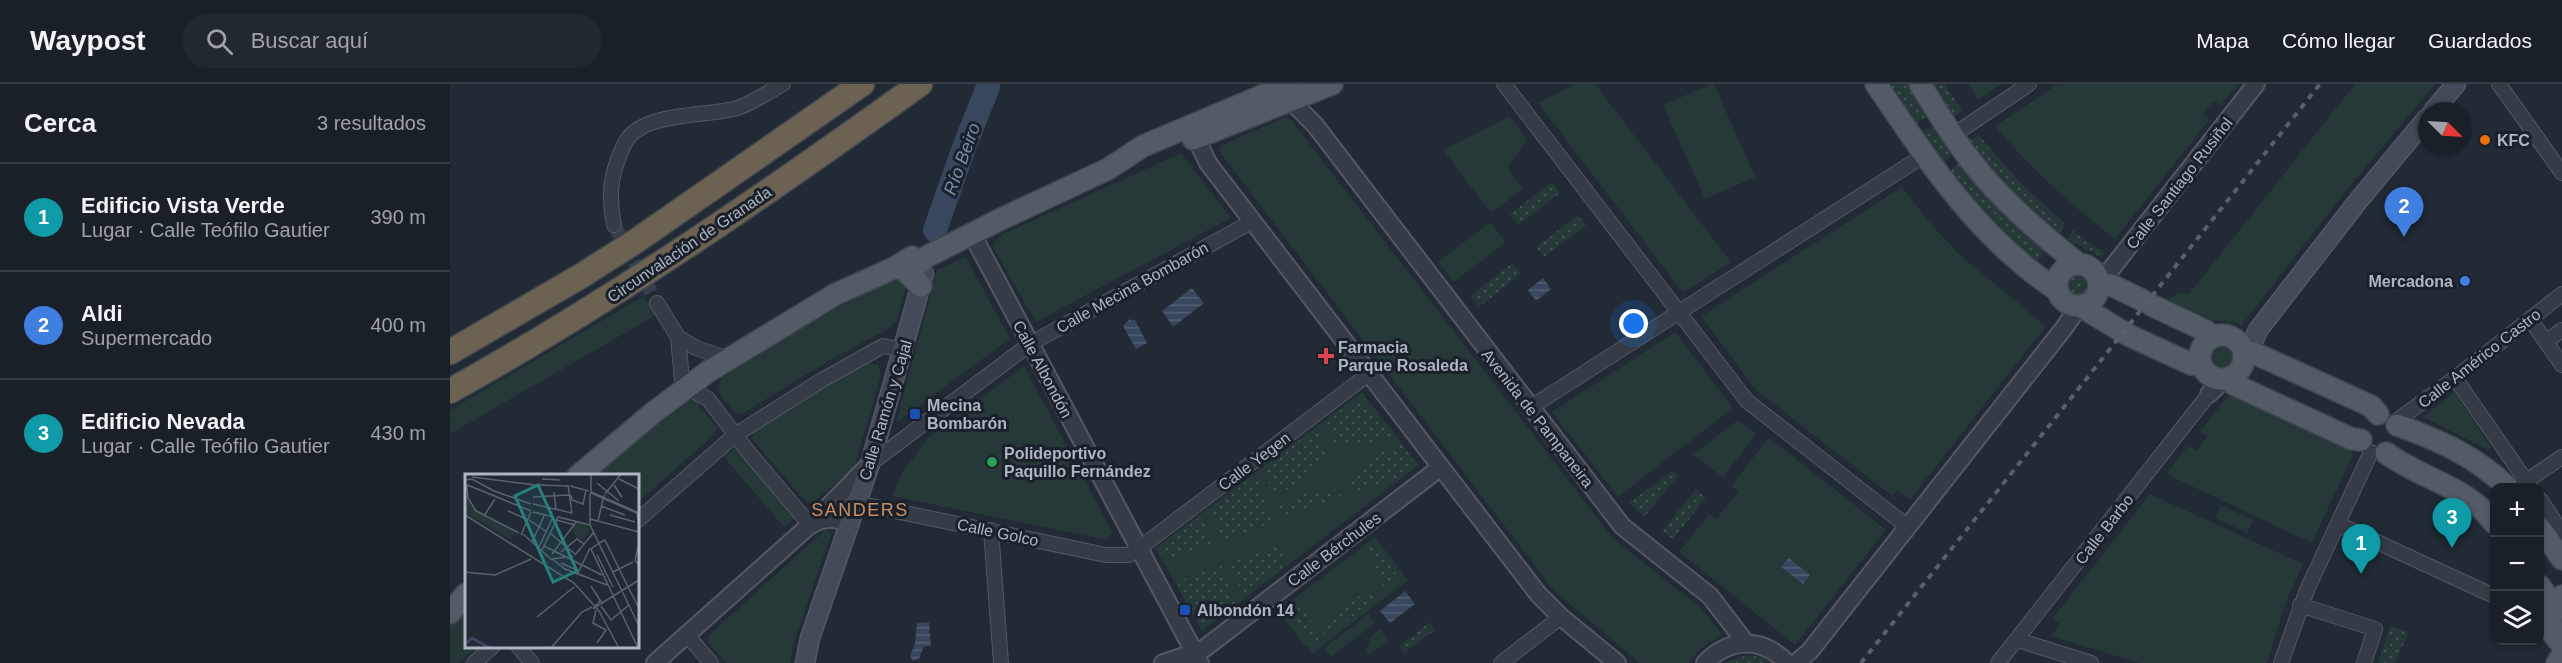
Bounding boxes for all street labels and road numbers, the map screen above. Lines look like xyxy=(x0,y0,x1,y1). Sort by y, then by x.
street label: Calle Santiago Rusiñol xyxy=(2123,114,2236,252)
street label: Circunvalación de Granada xyxy=(604,183,774,306)
street label: Calle Mecina Bombarón xyxy=(1053,239,1211,336)
street label: Calle Américo Castro xyxy=(2415,305,2544,411)
street label: Calle Albondón xyxy=(1010,318,1075,421)
street label: Calle Ramón y Cajal xyxy=(856,338,915,482)
street label: Avenida de Pampaneira xyxy=(1478,346,1597,491)
street label: Calle Yegen xyxy=(1215,429,1294,494)
street label: Calle Barbo xyxy=(2072,491,2137,567)
street label: Calle Bérchules xyxy=(1284,509,1384,590)
street label: Calle Golco xyxy=(956,516,1040,549)

